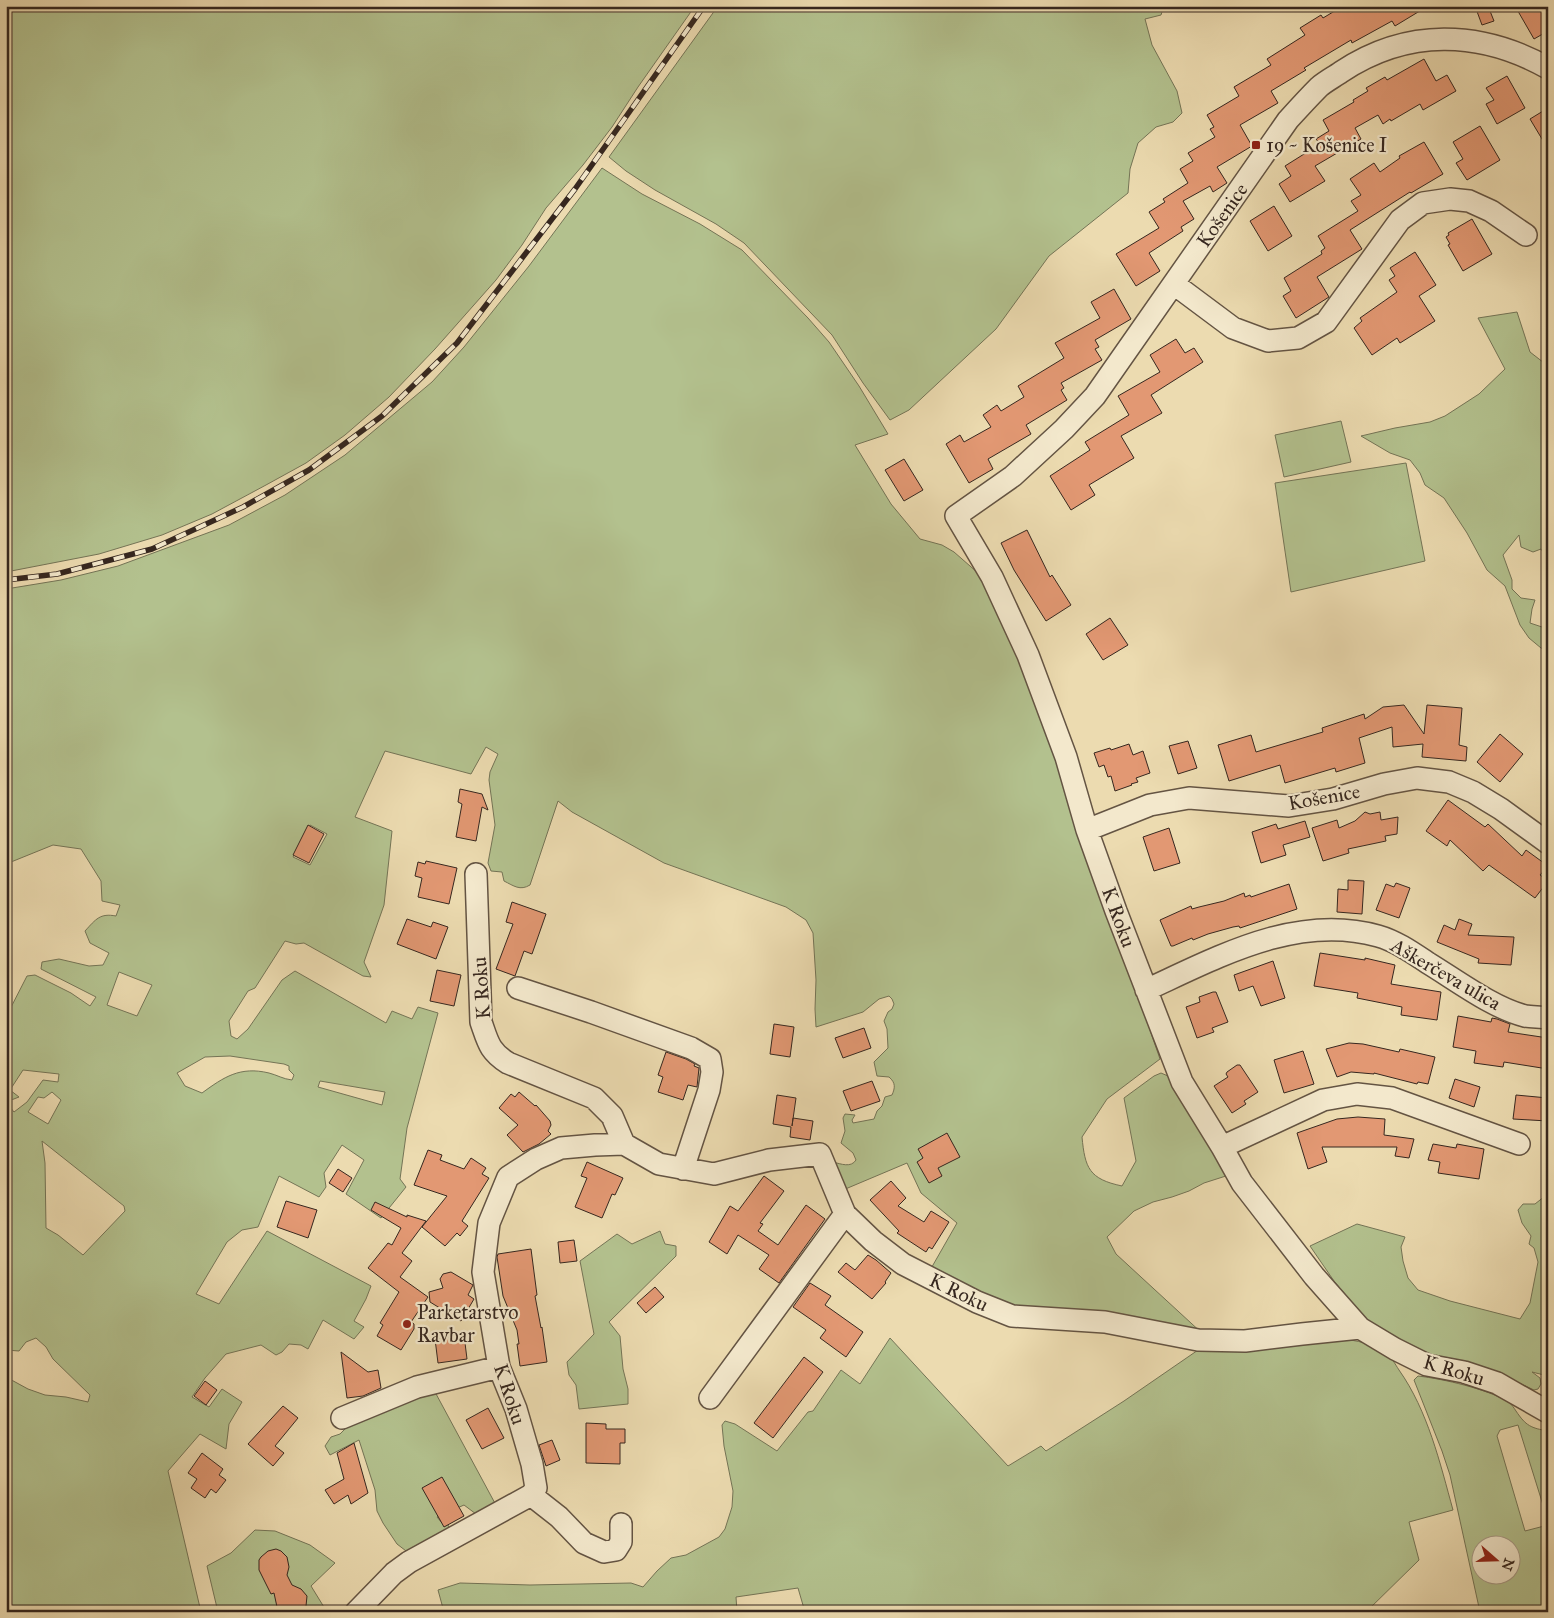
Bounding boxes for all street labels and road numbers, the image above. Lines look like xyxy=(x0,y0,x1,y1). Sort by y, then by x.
street label: Košenice xyxy=(1191,178,1253,252)
street label: Košenice xyxy=(1286,779,1362,815)
street label: K Roku xyxy=(1097,884,1141,951)
street label: Aškerčeva ulica xyxy=(1386,932,1506,1015)
street label: K Roku xyxy=(467,956,495,1020)
street label: K Roku xyxy=(926,1268,993,1317)
street label: K Roku xyxy=(1421,1349,1488,1391)
street label: K Roku xyxy=(489,1361,531,1428)

